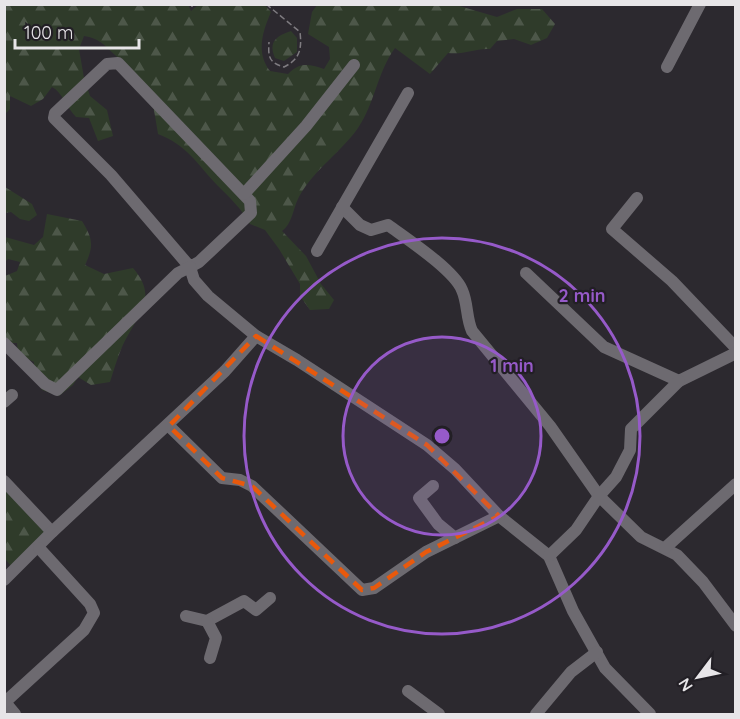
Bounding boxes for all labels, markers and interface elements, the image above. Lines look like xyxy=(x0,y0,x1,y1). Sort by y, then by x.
scale bar xyxy=(15,12,140,50)
text: 100 m xyxy=(24,21,73,44)
text: 2 min xyxy=(559,284,605,307)
text: 1 min xyxy=(490,354,534,377)
centre of rings xyxy=(432,426,452,446)
north arrow xyxy=(668,647,728,707)
text: N xyxy=(674,675,697,695)

